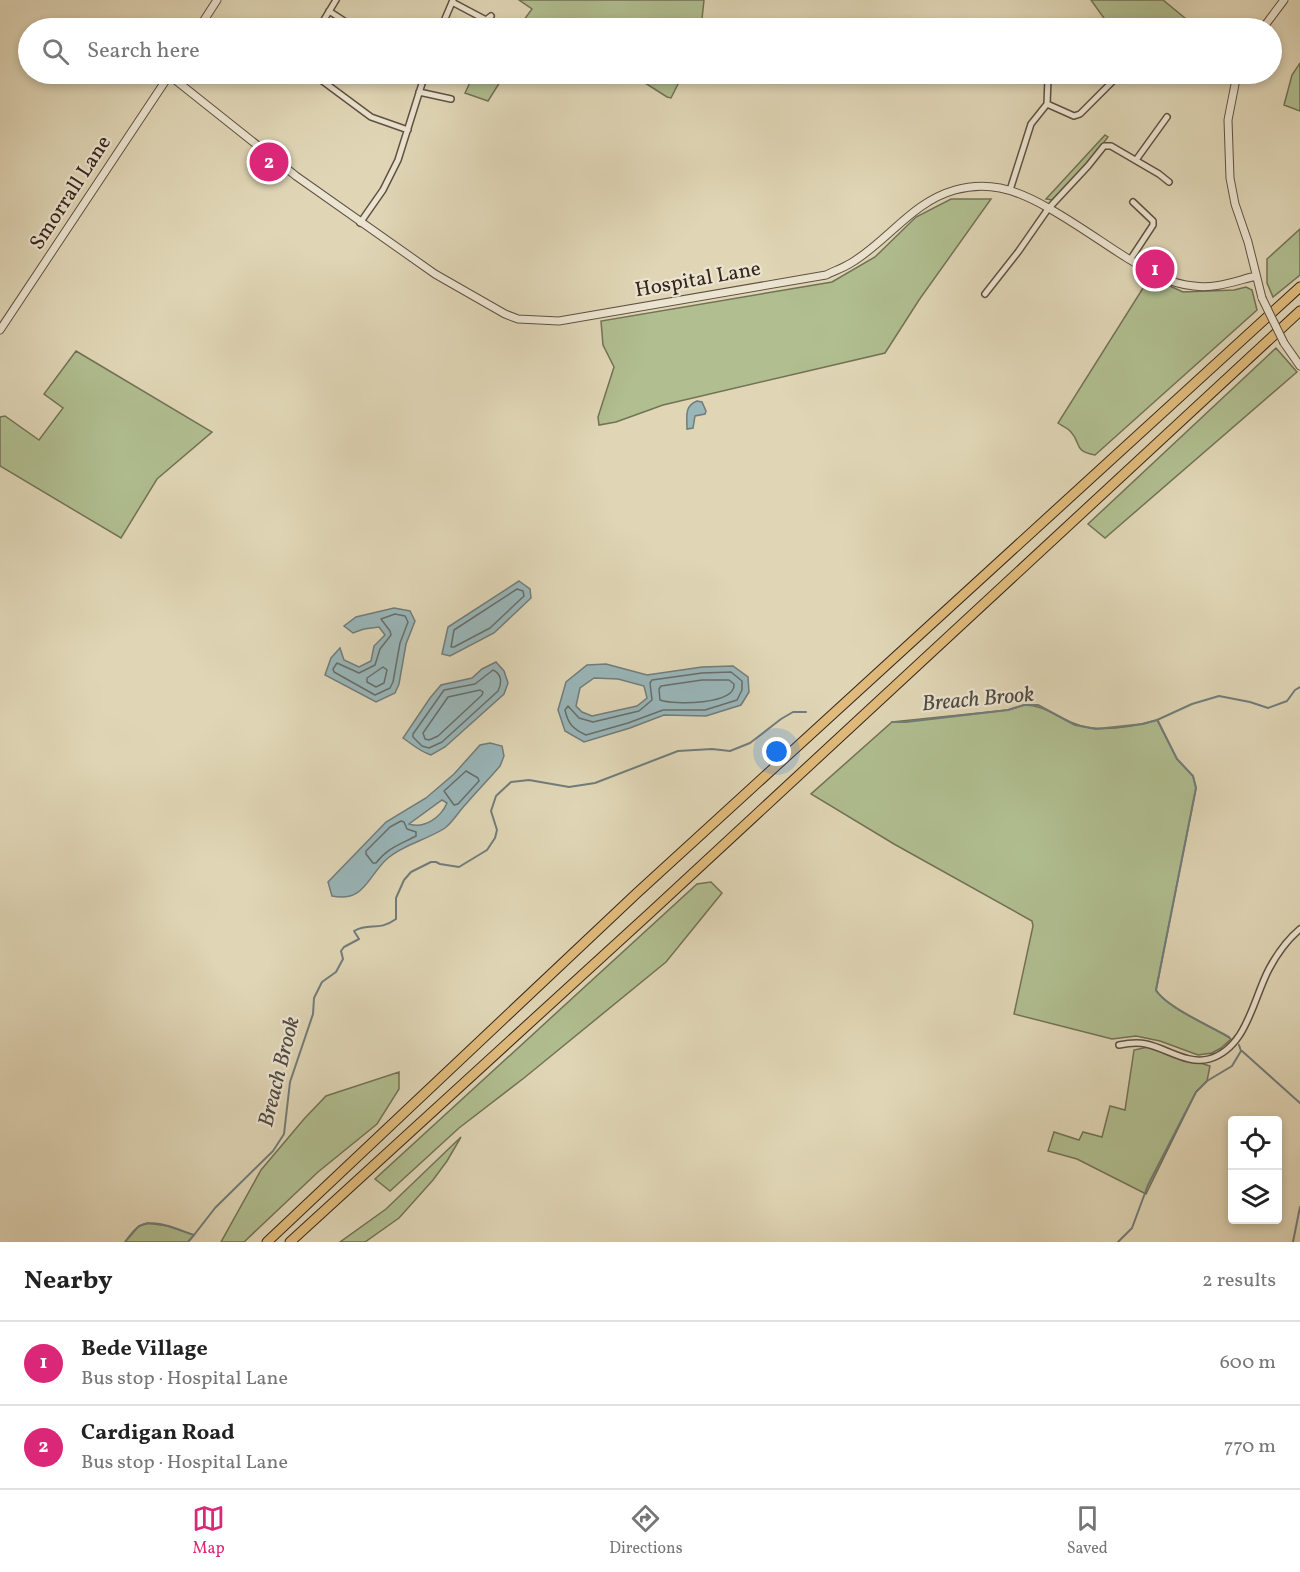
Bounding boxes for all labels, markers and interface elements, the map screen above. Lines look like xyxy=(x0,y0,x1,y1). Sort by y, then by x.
search box xyxy=(18,18,1282,84)
icon: search xyxy=(39,35,72,68)
text: Search here xyxy=(87,36,200,67)
street label: Smorrall Lane xyxy=(23,130,119,256)
pin: 2 xyxy=(250,140,288,184)
pin: 1 xyxy=(1136,246,1174,292)
street label: Hospital Lane xyxy=(633,255,763,305)
water label: Breach Brook xyxy=(920,680,1036,720)
your location xyxy=(762,737,791,766)
water label: Breach Brook xyxy=(251,1013,309,1131)
map controls xyxy=(1228,1116,1282,1224)
button: locate xyxy=(1228,1116,1282,1170)
button: layers xyxy=(1228,1170,1282,1224)
text: Nearby xyxy=(24,1263,113,1299)
text: 2 results xyxy=(1202,1267,1276,1295)
text: Bede Village xyxy=(81,1334,208,1365)
text: 1 xyxy=(39,1349,48,1377)
text: 600 m xyxy=(1220,1349,1276,1377)
text: Bus stop · Hospital Lane xyxy=(81,1365,288,1393)
text: Cardigan Road xyxy=(81,1418,235,1449)
text: 2 xyxy=(38,1433,49,1461)
text: 770 m xyxy=(1224,1433,1276,1461)
text: Bus stop · Hospital Lane xyxy=(81,1449,288,1477)
tab: Map xyxy=(192,1502,225,1560)
tab: Directions xyxy=(609,1502,683,1560)
tab: Saved xyxy=(1067,1502,1108,1560)

